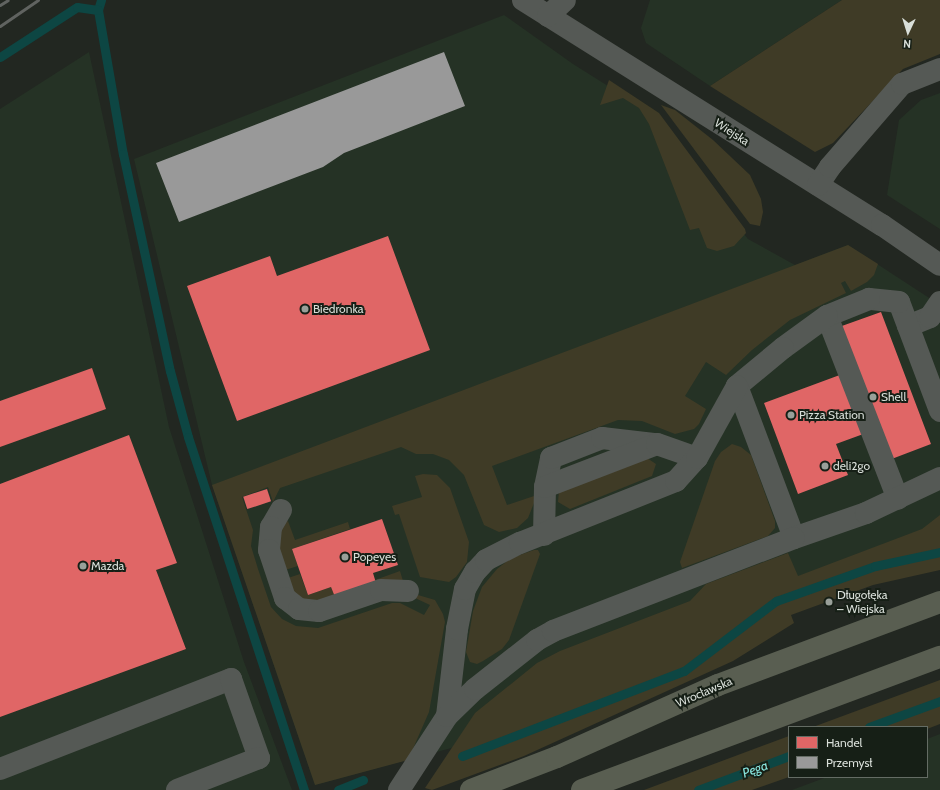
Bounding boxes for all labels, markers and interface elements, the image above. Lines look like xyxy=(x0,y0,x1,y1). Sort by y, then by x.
north arrow xyxy=(888,12,928,52)
text: N xyxy=(903,37,912,51)
street label: Wiejska xyxy=(712,115,752,149)
place label: Biedronka xyxy=(313,302,363,316)
marker: Biedronka xyxy=(300,304,310,314)
place label: Shell xyxy=(881,390,906,404)
marker: Shell xyxy=(868,392,878,402)
place label: Pizza Station xyxy=(799,408,865,422)
marker: Pizza Station xyxy=(786,410,796,420)
place label: deli2go xyxy=(833,459,870,473)
marker: deli2go xyxy=(820,461,830,471)
place label: Popeyes xyxy=(353,550,396,564)
marker: Popeyes xyxy=(340,552,350,562)
place label: Mazda xyxy=(91,559,124,573)
marker: Mazda xyxy=(78,561,88,571)
place label: Długołęka – Wiejska xyxy=(837,588,887,616)
marker: Długołęka – Wiejska xyxy=(824,597,834,607)
street label: Wrocławska xyxy=(674,674,734,710)
legend xyxy=(788,726,928,778)
text: Handel xyxy=(826,735,862,750)
text: Przemysł xyxy=(826,755,872,770)
water label: Pęga xyxy=(740,757,770,781)

